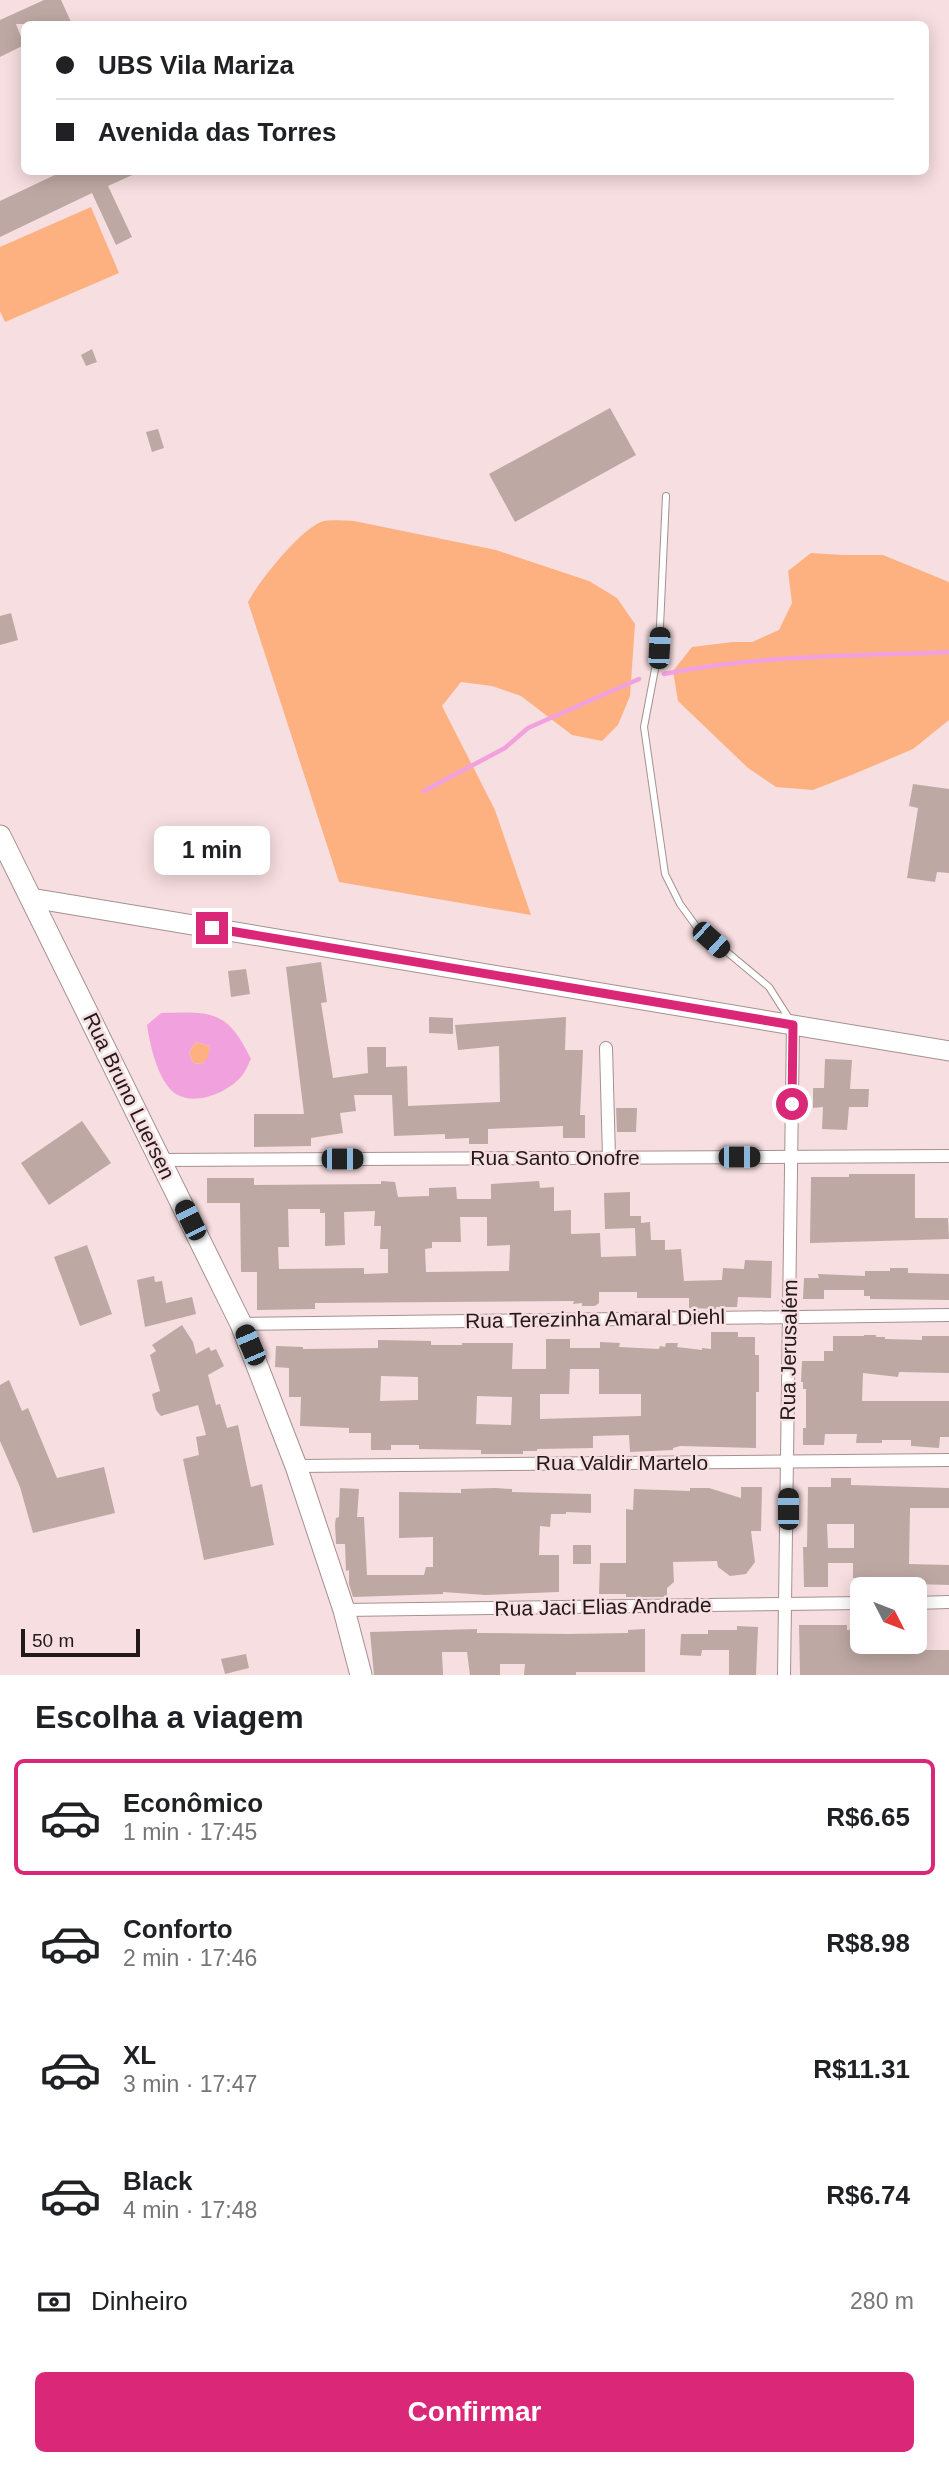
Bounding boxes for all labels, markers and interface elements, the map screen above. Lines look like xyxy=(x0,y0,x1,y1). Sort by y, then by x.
text: UBS Vila Mariza xyxy=(98,50,294,80)
text: Avenida das Torres xyxy=(98,117,336,147)
car xyxy=(648,626,671,670)
callout: 1 min xyxy=(154,827,270,876)
text: 1 min xyxy=(182,837,242,863)
route end xyxy=(196,912,228,944)
car xyxy=(689,918,734,962)
street label: Rua Bruno Luersen xyxy=(79,1009,180,1183)
route start xyxy=(776,1088,808,1120)
street label: Rua Santo Onofre xyxy=(470,1146,640,1169)
car xyxy=(719,1147,761,1168)
car xyxy=(322,1149,364,1170)
car xyxy=(172,1197,209,1243)
street label: Rua Jerusalém xyxy=(776,1279,801,1421)
street label: Rua Terezinha Amaral Diehl xyxy=(465,1305,725,1332)
car xyxy=(233,1322,268,1368)
street label: Rua Valdir Martelo xyxy=(536,1451,708,1474)
car xyxy=(778,1488,799,1530)
north arrow xyxy=(850,1577,928,1654)
map controls xyxy=(850,1577,927,1654)
street label: Rua Jaci Elias Andrade xyxy=(494,1593,712,1620)
scale bar xyxy=(21,1626,140,1658)
text: 50 m xyxy=(32,1630,74,1651)
text: Escolha a viagem xyxy=(35,1699,304,1735)
icon: car xyxy=(39,1786,102,1849)
text: Econômico xyxy=(123,1788,263,1818)
text: R$6.65 xyxy=(826,1802,910,1832)
text: 1 min · 17:45 xyxy=(123,1819,257,1845)
icon: car xyxy=(39,1912,102,1975)
text: Conforto xyxy=(123,1914,233,1944)
text: R$8.98 xyxy=(826,1928,910,1958)
text: 2 min · 17:46 xyxy=(123,1945,257,1971)
icon: car xyxy=(39,2038,102,2101)
text: XL xyxy=(123,2040,156,2070)
text: R$11.31 xyxy=(813,2054,910,2084)
text: 3 min · 17:47 xyxy=(123,2071,257,2097)
icon: car xyxy=(39,2164,102,2227)
text: Black xyxy=(123,2166,192,2196)
text: R$6.74 xyxy=(826,2180,910,2210)
text: 4 min · 17:48 xyxy=(123,2197,257,2223)
icon: cash xyxy=(35,2283,73,2321)
text: Dinheiro xyxy=(91,2286,188,2316)
text: 280 m xyxy=(850,2288,914,2314)
button: Confirmar xyxy=(35,2372,914,2452)

